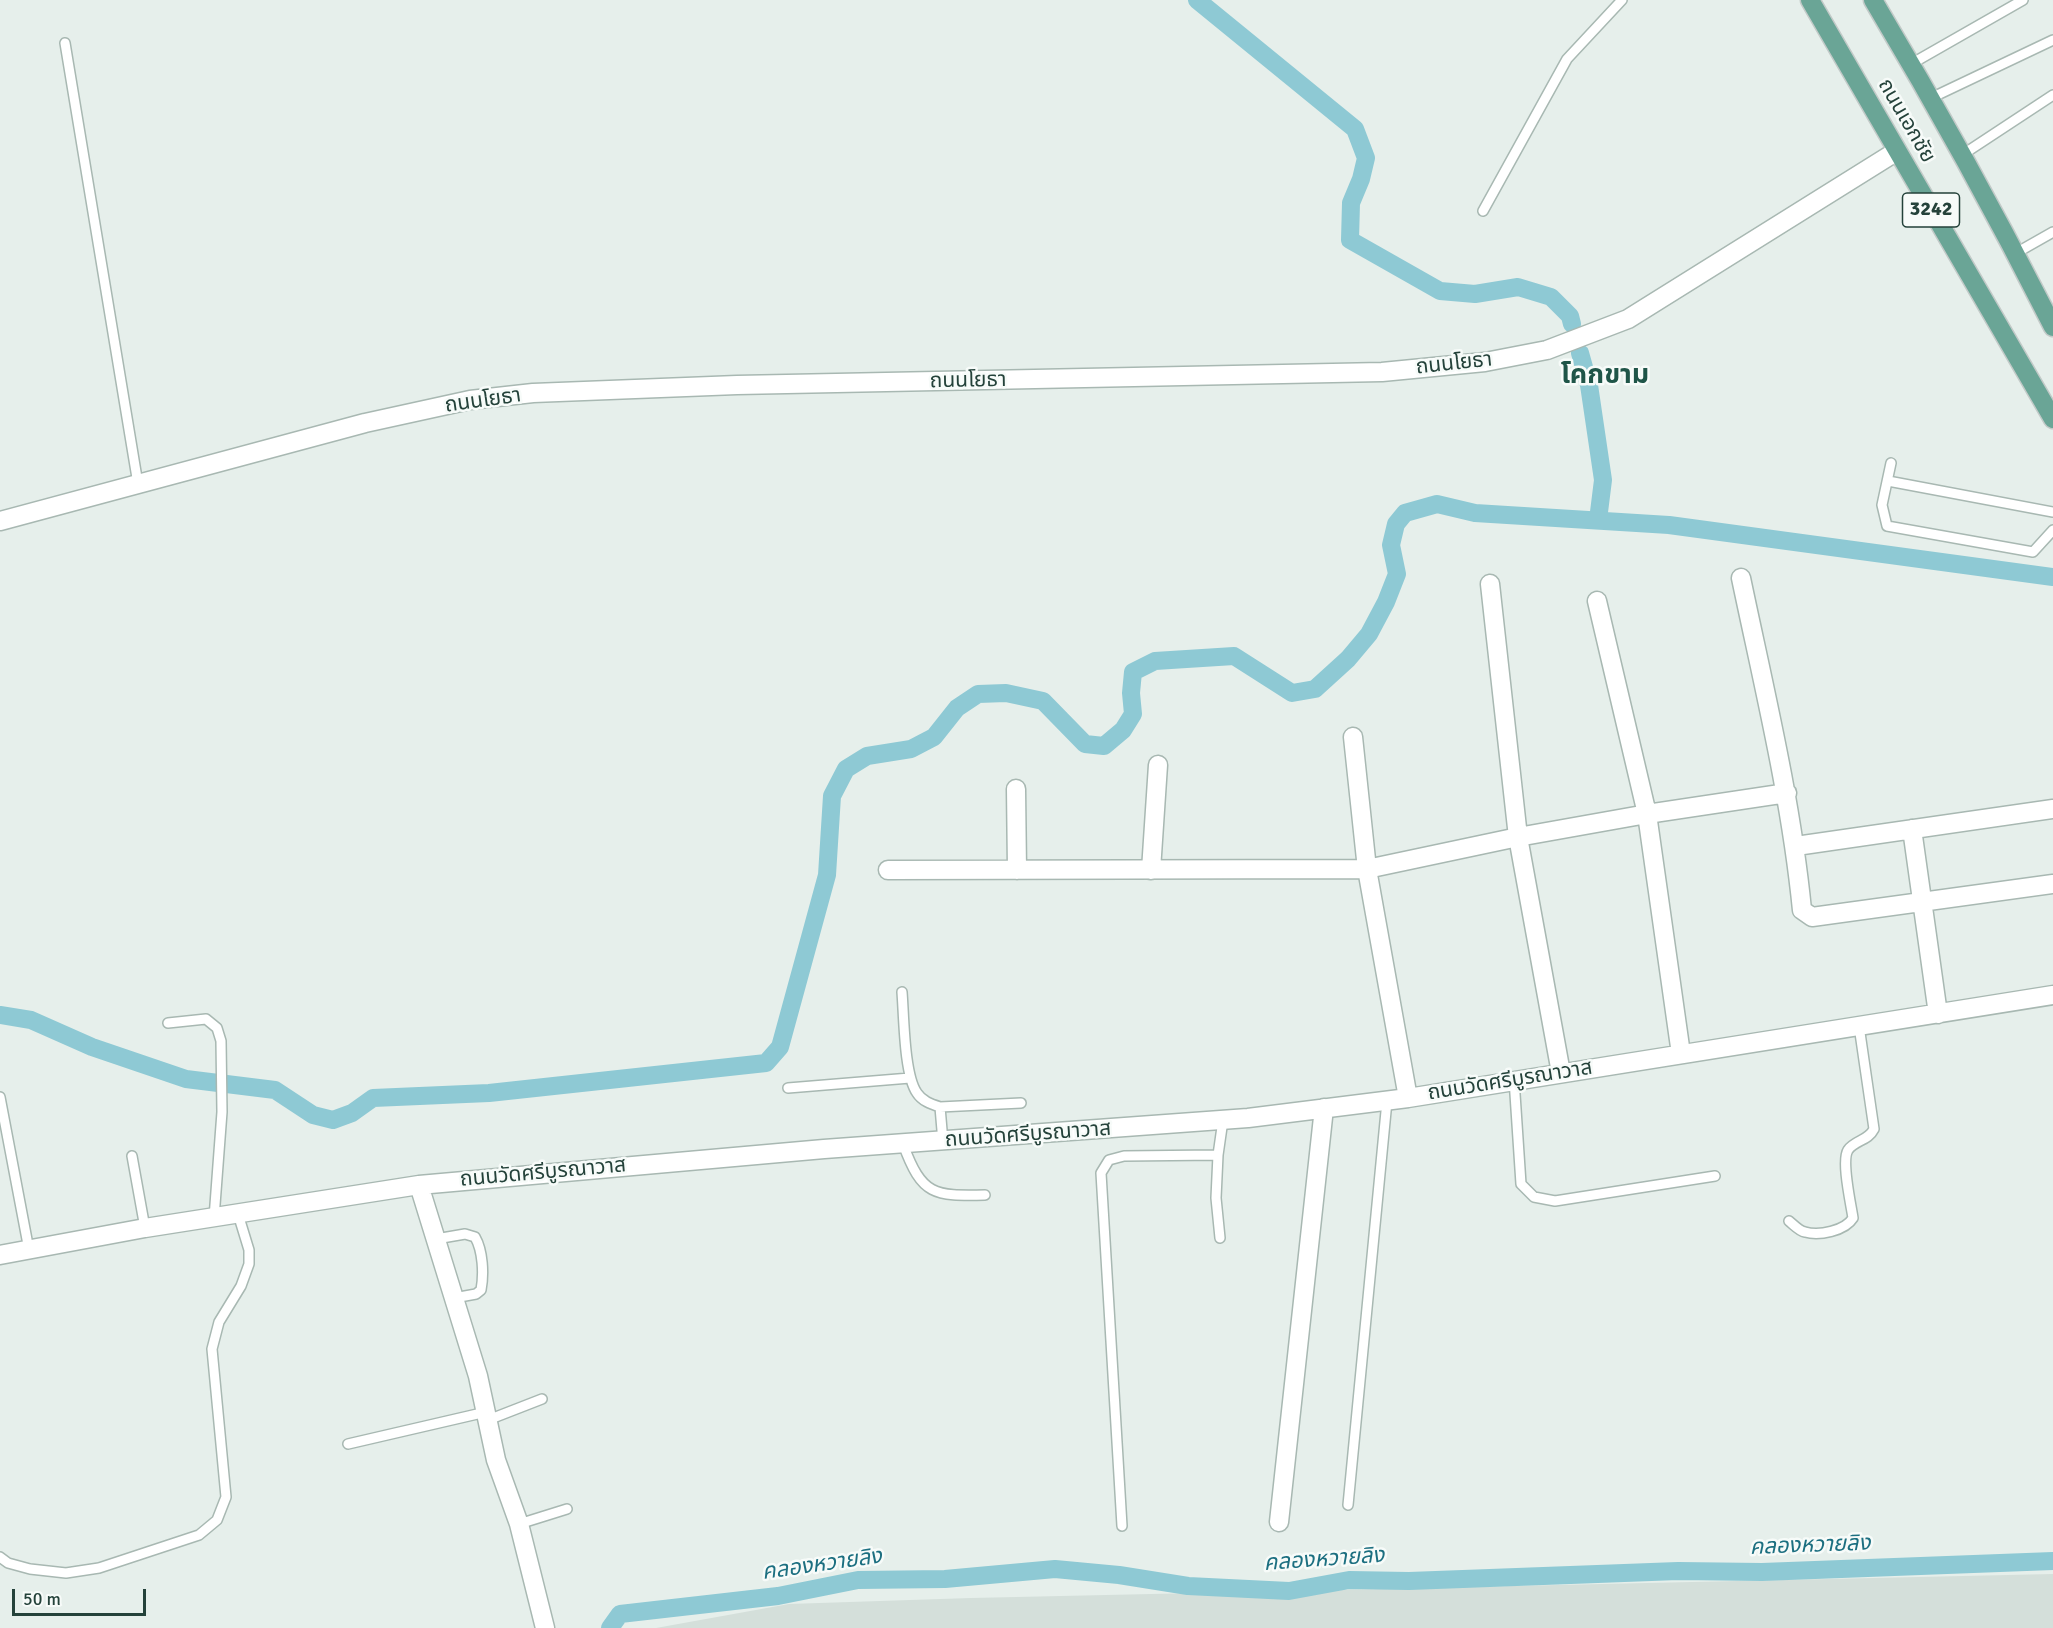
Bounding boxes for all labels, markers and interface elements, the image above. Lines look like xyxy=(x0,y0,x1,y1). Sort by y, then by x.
street label: ถนนเอกชัย xyxy=(1872,74,1940,168)
road number: 3242 xyxy=(1902,193,1960,227)
street label: ถนนโยธา xyxy=(1415,347,1493,381)
district label: โคกขาม xyxy=(1561,360,1649,392)
street label: ถนนโยธา xyxy=(929,368,1007,394)
street label: ถนนโยธา xyxy=(443,383,523,419)
street label: ถนนวัดศรีบูรณาวาส xyxy=(1426,1056,1594,1106)
street label: ถนนวัดศรีบูรณาวาส xyxy=(944,1117,1112,1153)
street label: ถนนวัดศรีบูรณาวาส xyxy=(459,1153,627,1193)
water label: คลองหวายลิง xyxy=(1749,1531,1871,1561)
water label: คลองหวายลิง xyxy=(1263,1543,1385,1577)
water label: คลองหวายลิง xyxy=(760,1544,884,1586)
scale bar xyxy=(15,1577,148,1615)
text: 50 m xyxy=(23,1588,61,1610)

